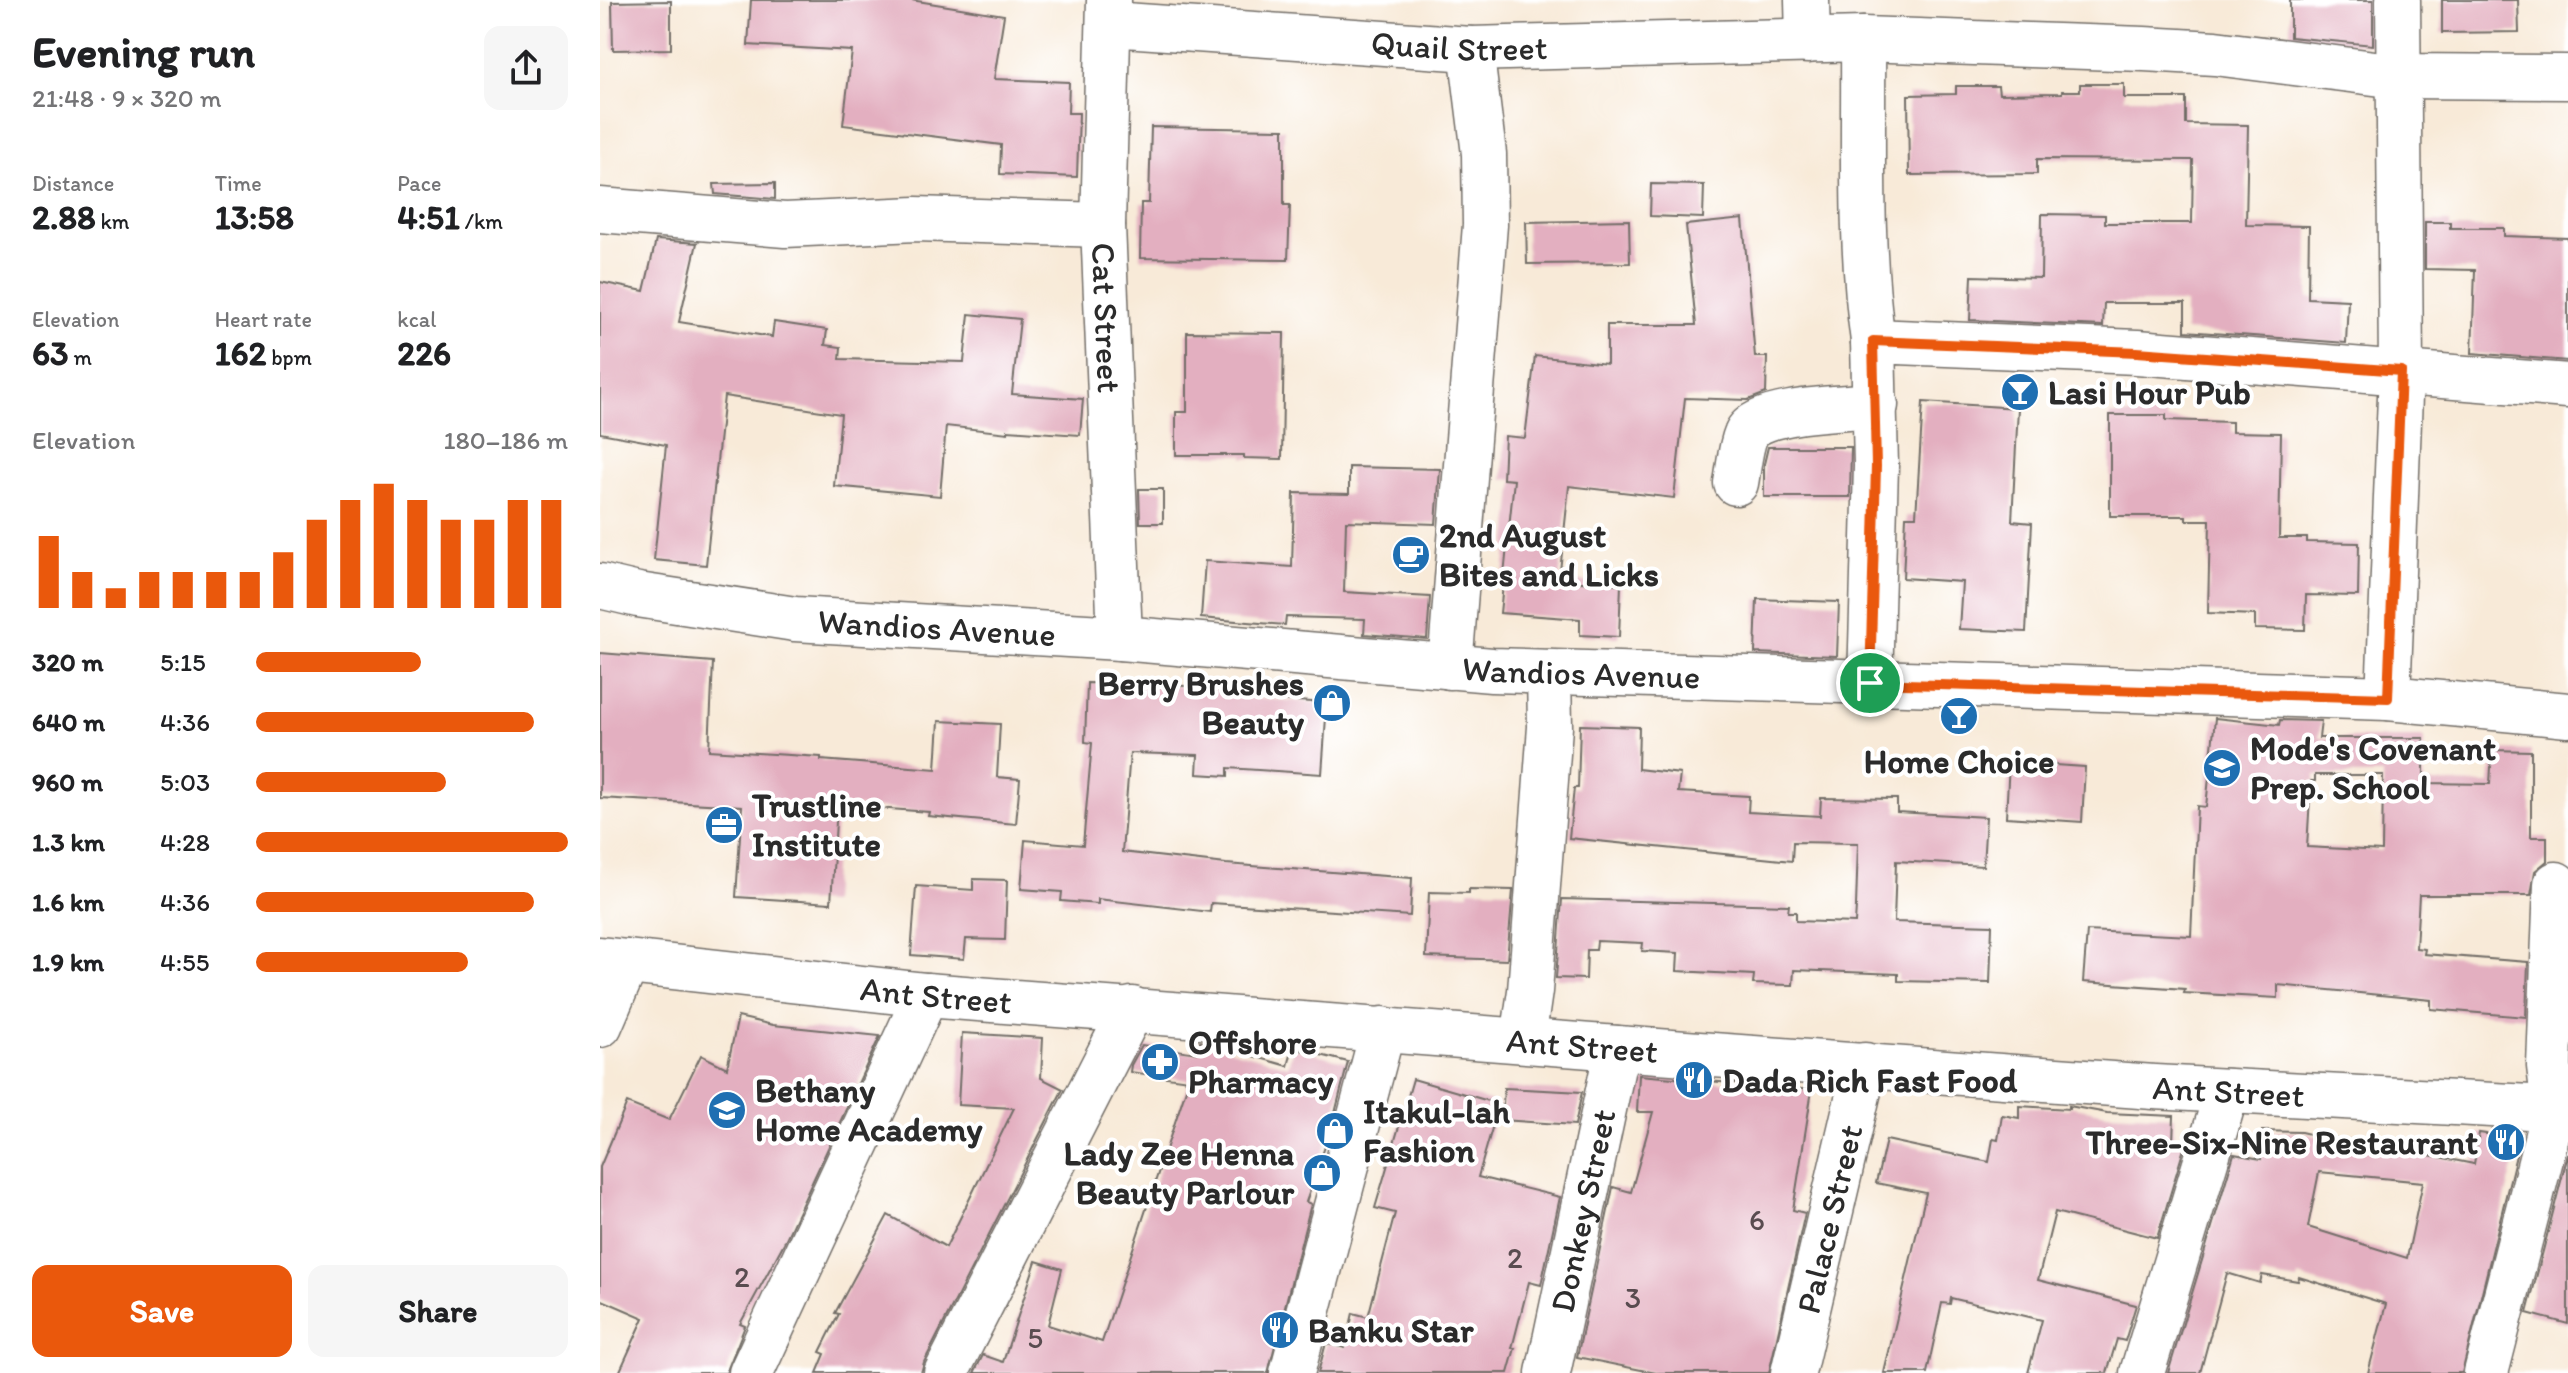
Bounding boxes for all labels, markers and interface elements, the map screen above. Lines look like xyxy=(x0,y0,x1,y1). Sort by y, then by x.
street label: Quail Street xyxy=(1370,22,1548,70)
text: Evening run xyxy=(32,25,255,78)
button: share xyxy=(484,26,568,110)
text: 21:48 · 9 × 320 m xyxy=(32,82,222,114)
text: Distance xyxy=(32,170,114,197)
text: Time xyxy=(215,170,262,197)
text: Pace xyxy=(397,170,441,197)
text: 2.88 xyxy=(32,197,96,238)
text: 13:58 xyxy=(215,197,294,238)
text: 4:51 xyxy=(397,197,460,238)
text: km xyxy=(96,208,130,235)
text: /km xyxy=(460,208,503,235)
street label: Cat Street xyxy=(1083,242,1130,394)
text: Elevation xyxy=(32,306,119,333)
text: Heart rate xyxy=(215,306,312,333)
text: kcal xyxy=(397,306,436,333)
text: 63 xyxy=(32,333,69,374)
text: 162 xyxy=(215,333,266,374)
text: 226 xyxy=(397,333,451,374)
text: m xyxy=(69,344,92,371)
text: bpm xyxy=(266,344,312,371)
bar icon: Lasi Hour Pub xyxy=(1999,371,2041,413)
place label: Lasi Hour Pub xyxy=(2048,372,2251,413)
text: Elevation xyxy=(32,424,135,456)
text: 180–186 m xyxy=(443,424,568,456)
place label: 2nd August Bites and Licks xyxy=(1439,515,1659,595)
cafe icon: 2nd August Bites and Licks xyxy=(1390,534,1432,576)
street label: Wandios Avenue xyxy=(817,600,1057,655)
text: 320 m xyxy=(32,646,104,678)
text: 5:15 xyxy=(160,646,206,678)
street label: Wandios Avenue xyxy=(1460,647,1701,697)
pin xyxy=(1836,649,1904,717)
icon: arrive xyxy=(1848,661,1892,705)
place label: Berry Brushes Beauty xyxy=(1097,663,1305,743)
shop icon: Berry Brushes Beauty xyxy=(1311,682,1353,724)
bar icon: Home Choice xyxy=(1938,695,1980,737)
text: 640 m xyxy=(32,706,105,738)
text: 4:36 xyxy=(160,706,210,738)
place label: Mode's Covenant Prep. School xyxy=(2250,728,2496,808)
place label: Home Choice xyxy=(1864,741,2054,782)
school or university icon: Mode's Covenant Prep. School xyxy=(2201,747,2243,789)
text: 960 m xyxy=(32,766,103,798)
text: 5:03 xyxy=(160,766,210,798)
place label: Trustline Institute xyxy=(751,785,882,865)
office icon: Trustline Institute xyxy=(703,804,745,846)
text: 1.3 km xyxy=(32,826,105,858)
text: 4:28 xyxy=(160,826,210,858)
text: 1.6 km xyxy=(32,886,104,918)
text: 4:36 xyxy=(160,886,210,918)
text: 1.9 km xyxy=(32,946,104,978)
text: 4:55 xyxy=(160,946,209,978)
street label: Ant Street xyxy=(858,967,1014,1022)
street label: Ant Street xyxy=(1505,1019,1660,1071)
place label: Offshore Pharmacy xyxy=(1188,1022,1335,1102)
pharmacy icon: Offshore Pharmacy xyxy=(1139,1041,1181,1083)
restaurant icon: Dada Rich Fast Food xyxy=(1673,1059,1715,1101)
place label: Dada Rich Fast Food xyxy=(1722,1060,2018,1101)
street label: Ant Street xyxy=(2152,1066,2306,1115)
place label: Bethany Home Academy xyxy=(755,1070,984,1150)
school or university icon: Bethany Home Academy xyxy=(706,1089,748,1131)
place label: Itakul-lah Fashion xyxy=(1363,1091,1511,1171)
street label: Donkey Street xyxy=(1541,1105,1624,1316)
shop icon: Itakul-lah Fashion xyxy=(1314,1110,1356,1152)
street label: Palace Street xyxy=(1787,1121,1871,1318)
restaurant icon: Three-Six-Nine Restaurant xyxy=(2485,1121,2527,1163)
place label: Three-Six-Nine Restaurant xyxy=(2085,1122,2478,1163)
place label: Lady Zee Henna Beauty Parlour xyxy=(1063,1133,1295,1213)
shop icon: Lady Zee Henna Beauty Parlour xyxy=(1301,1152,1343,1194)
house number: 6 xyxy=(1749,1201,1765,1238)
house number: 2 xyxy=(1507,1239,1523,1276)
house number: 2 xyxy=(734,1258,750,1295)
button: Save xyxy=(32,1265,292,1357)
button: Share xyxy=(308,1265,568,1357)
house number: 3 xyxy=(1625,1279,1641,1316)
restaurant icon: Banku Star xyxy=(1259,1309,1301,1351)
place label: Banku Star xyxy=(1308,1310,1474,1351)
house number: 5 xyxy=(1027,1319,1043,1356)

